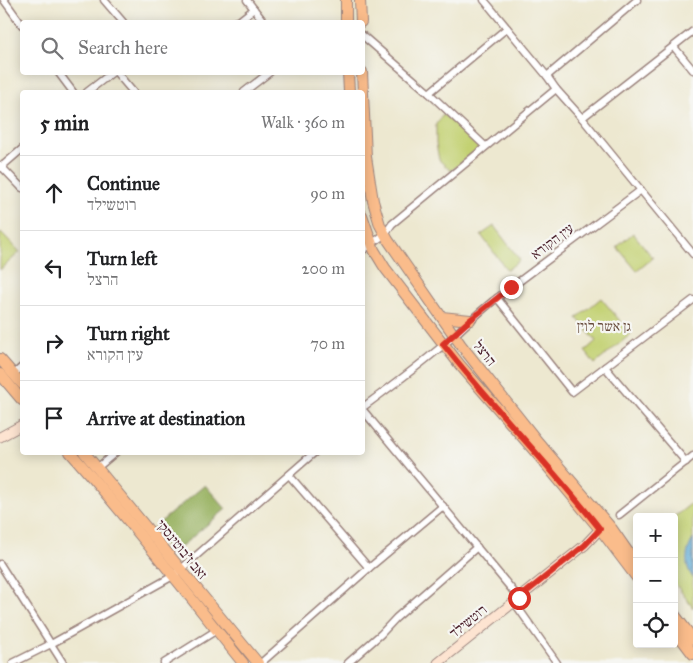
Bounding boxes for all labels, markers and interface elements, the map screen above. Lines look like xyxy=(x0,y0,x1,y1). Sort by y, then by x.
search box xyxy=(20,20,365,75)
icon: search xyxy=(38,34,66,62)
text: Search here xyxy=(78,36,168,59)
text: 5 min xyxy=(40,110,89,136)
text: Walk · 360 m xyxy=(261,113,345,132)
text: Continue xyxy=(87,172,160,195)
icon: ahead xyxy=(40,179,68,207)
text: 90 m xyxy=(310,184,345,203)
text: רוטשילד xyxy=(87,195,137,214)
street label: עין הקורא xyxy=(528,220,577,263)
text: Turn left xyxy=(87,247,157,270)
icon: left xyxy=(40,254,68,282)
text: 200 m xyxy=(302,259,345,278)
text: הרצל xyxy=(87,270,119,289)
route end xyxy=(500,276,523,299)
park label: גן אשר לוין xyxy=(577,318,631,335)
text: Turn right xyxy=(87,322,170,345)
icon: right xyxy=(40,329,68,357)
text: 70 m xyxy=(310,334,345,353)
street label: הרצל xyxy=(469,337,500,369)
text: עין הקורא xyxy=(87,345,143,364)
icon: arrive xyxy=(40,404,68,432)
text: Arrive at destination xyxy=(87,407,245,430)
map controls xyxy=(633,513,678,648)
button: + xyxy=(633,513,678,558)
street label: זאב ז'בוטינסקי xyxy=(152,516,211,583)
button: − xyxy=(633,558,678,603)
route start xyxy=(508,587,531,610)
street label: רוטשילד xyxy=(446,601,491,642)
button: locate xyxy=(633,603,678,648)

